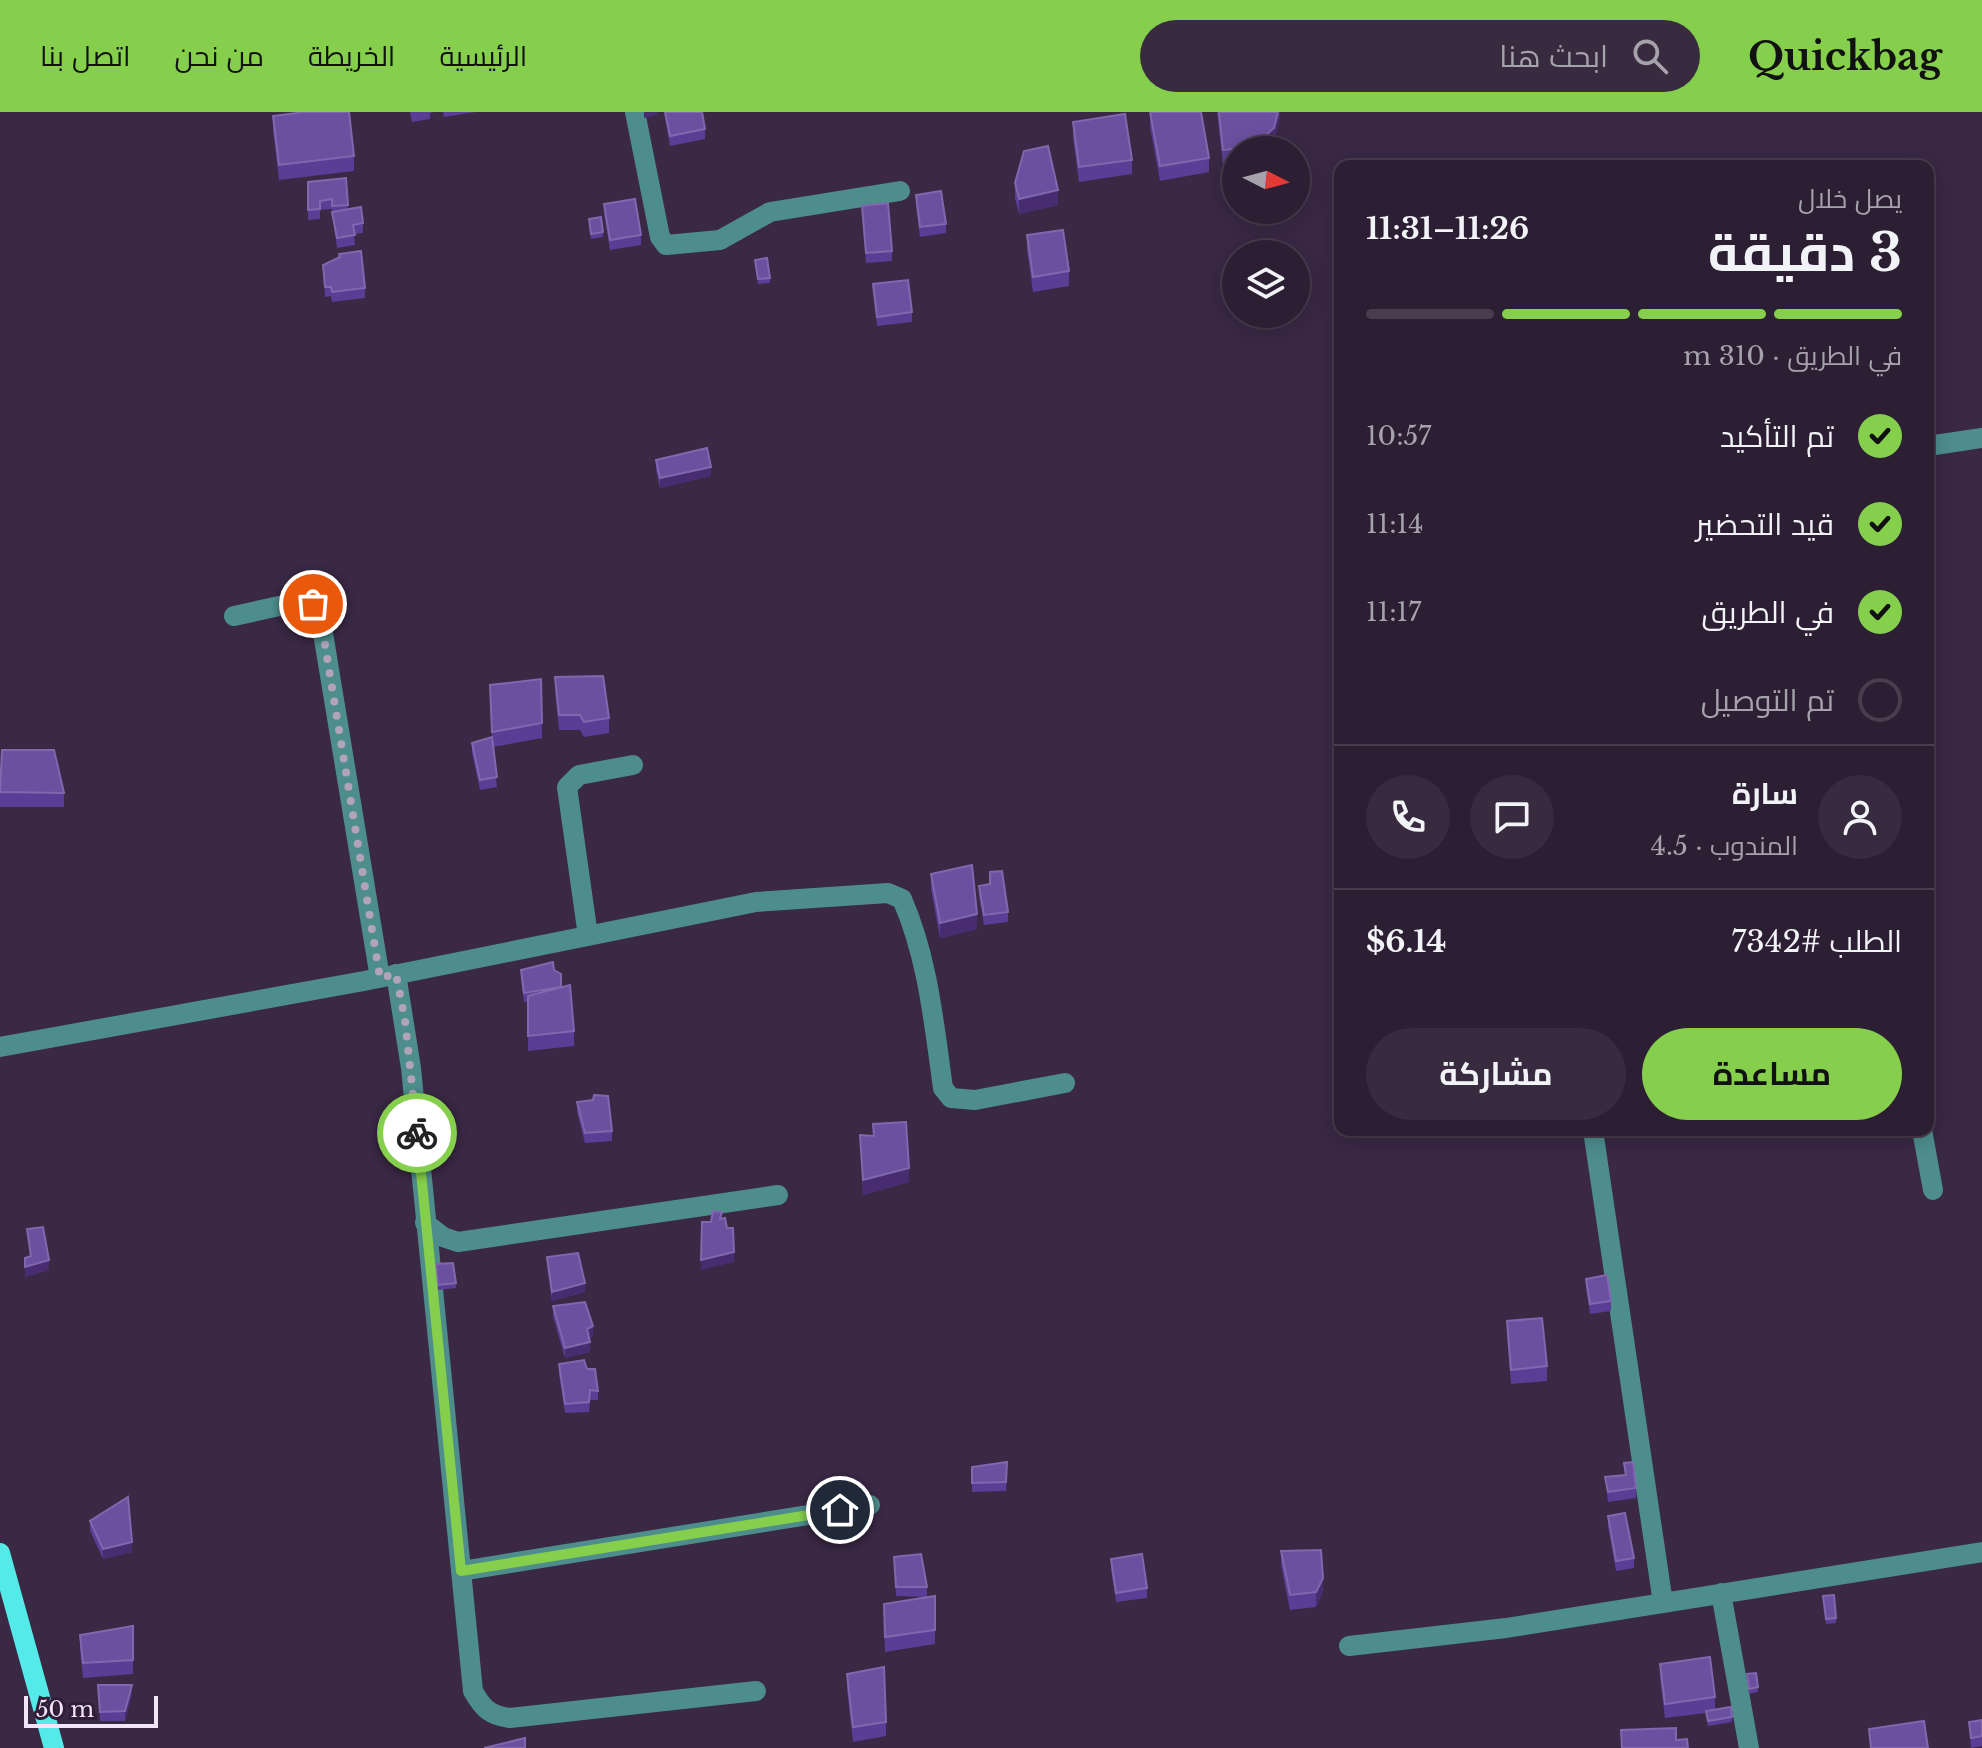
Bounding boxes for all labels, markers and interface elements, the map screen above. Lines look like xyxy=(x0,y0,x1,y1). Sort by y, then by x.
search box xyxy=(1140,20,1700,92)
text: Quickbag xyxy=(1748,33,1942,80)
icon: search xyxy=(1628,34,1672,78)
text: ابحث هنا xyxy=(1499,38,1608,75)
text: اتصل بنا xyxy=(40,39,130,74)
text: من نحن xyxy=(174,39,264,74)
text: الخريطة xyxy=(308,39,395,74)
text: الرئيسية xyxy=(439,39,527,74)
north arrow xyxy=(1222,136,1310,224)
map controls xyxy=(1222,136,1310,328)
text: يصل خلال xyxy=(1798,183,1902,215)
text: 11:26–11:31 xyxy=(1366,210,1529,247)
text: 3 دقيقة xyxy=(1708,221,1902,285)
button: layers xyxy=(1222,240,1310,328)
text: في الطريق · 310 m xyxy=(1683,340,1902,372)
icon: check xyxy=(1858,414,1902,458)
text: تم التأكيد xyxy=(1720,418,1834,455)
text: 10:57 xyxy=(1366,420,1431,452)
icon: check xyxy=(1858,502,1902,546)
text: قيد التحضير xyxy=(1696,506,1834,543)
text: 11:14 xyxy=(1366,508,1423,540)
pin xyxy=(279,570,347,638)
icon: bag xyxy=(291,582,335,626)
icon: check xyxy=(1858,590,1902,634)
text: في الطريق xyxy=(1702,594,1834,631)
text: 11:17 xyxy=(1366,596,1421,628)
text: تم التوصيل xyxy=(1701,682,1834,719)
button: phone xyxy=(1366,775,1450,859)
button: chat xyxy=(1470,775,1554,859)
text: سارة xyxy=(1732,775,1798,812)
button: person xyxy=(1818,775,1902,859)
text: المندوب · 4.5 xyxy=(1651,830,1798,862)
text: $6.14 xyxy=(1366,923,1446,960)
text: الطلب #7342 xyxy=(1731,923,1902,960)
button: مشاركة xyxy=(1366,1028,1626,1120)
button: مساعدة xyxy=(1642,1028,1902,1120)
courier xyxy=(377,1093,457,1173)
icon: bike xyxy=(395,1111,439,1155)
pin xyxy=(806,1476,874,1544)
icon: home xyxy=(818,1488,862,1532)
scale bar xyxy=(24,1692,158,1728)
text: 50 m xyxy=(36,1696,94,1723)

